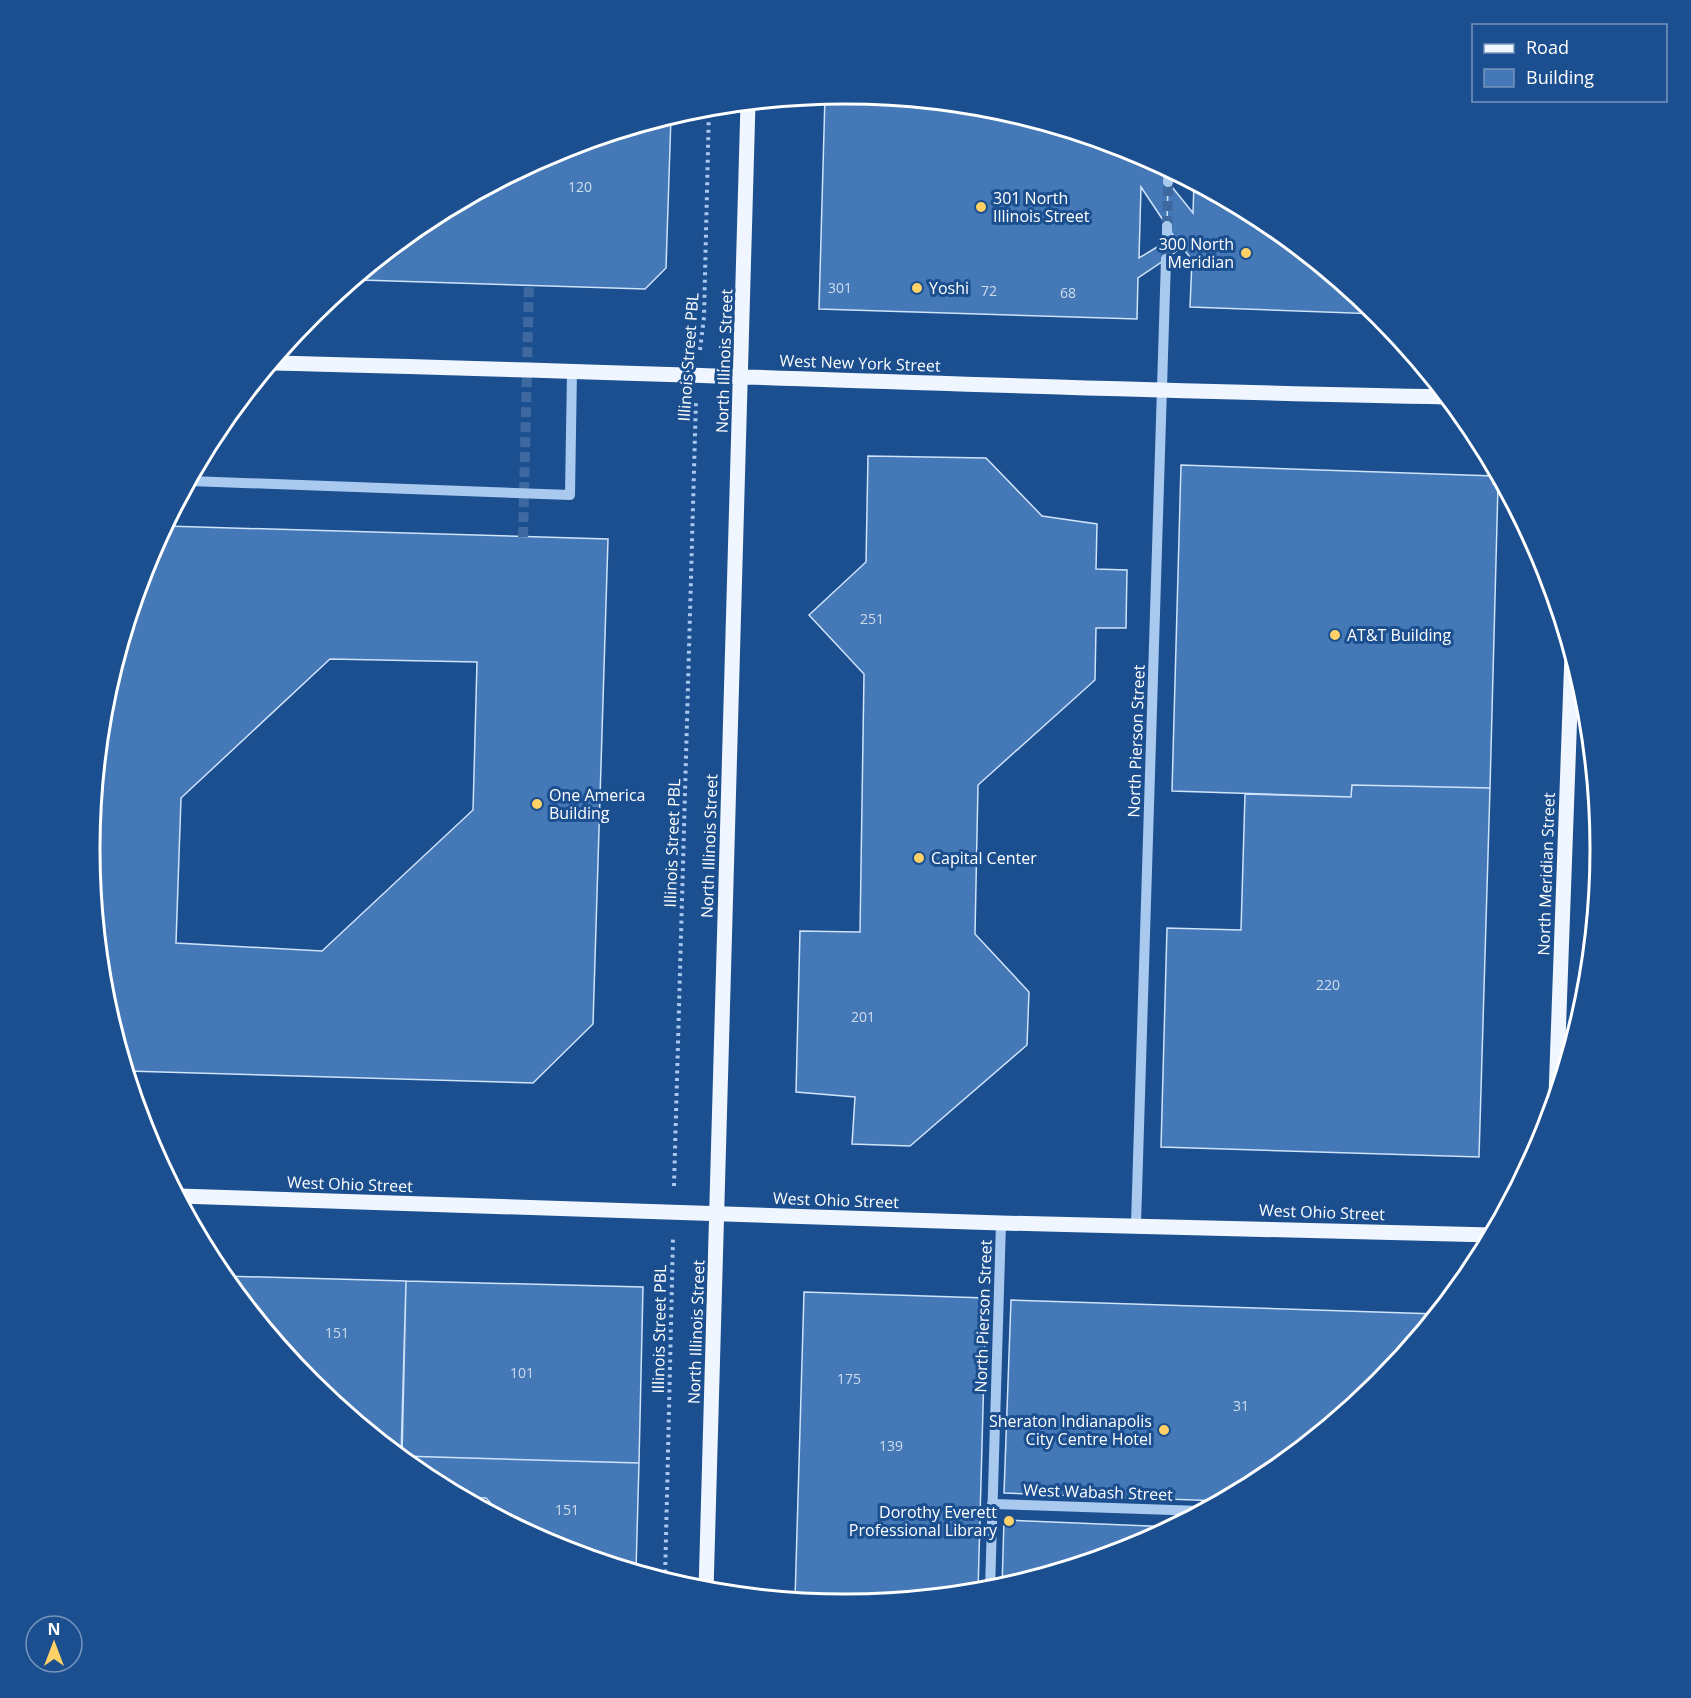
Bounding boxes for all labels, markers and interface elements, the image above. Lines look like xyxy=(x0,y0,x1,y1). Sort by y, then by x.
legend xyxy=(1472,24,1667,102)
text: Road xyxy=(1526,35,1569,59)
text: Building xyxy=(1526,65,1594,89)
house number: 120 xyxy=(568,177,592,196)
place label: 301 North Illinois Street xyxy=(993,187,1090,227)
marker: 301 North Illinois Street xyxy=(974,200,988,214)
place label: 300 North Meridian xyxy=(1159,233,1234,273)
marker: 300 North Meridian xyxy=(1239,246,1253,260)
place label: Yoshi xyxy=(929,277,969,299)
house number: 301 xyxy=(828,278,852,297)
marker: Yoshi xyxy=(910,281,924,295)
house number: 72 xyxy=(981,281,997,300)
house number: 68 xyxy=(1060,283,1076,302)
street label: North Illinois Street xyxy=(710,288,738,434)
street label: Illinois Street PBL xyxy=(673,292,703,422)
street label: West New York Street xyxy=(779,349,941,377)
house number: 251 xyxy=(860,609,884,628)
place label: AT&T Building xyxy=(1347,624,1451,646)
marker: AT&T Building xyxy=(1328,628,1342,642)
street label: North Pierson Street xyxy=(1122,664,1150,818)
street label: North Illinois Street xyxy=(695,773,723,919)
street label: Illinois Street PBL xyxy=(659,778,685,908)
place label: One America Building xyxy=(549,784,645,824)
street label: North Meridian Street xyxy=(1532,792,1560,956)
marker: One America Building xyxy=(530,797,544,811)
place label: Capital Center xyxy=(931,847,1037,869)
marker: Capital Center xyxy=(912,851,926,865)
house number: 220 xyxy=(1316,975,1340,994)
house number: 201 xyxy=(851,1007,875,1026)
street label: West Ohio Street xyxy=(287,1171,414,1197)
street label: West Ohio Street xyxy=(773,1187,900,1213)
street label: West Ohio Street xyxy=(1259,1199,1386,1225)
street label: North Pierson Street xyxy=(969,1239,997,1393)
street label: North Illinois Street xyxy=(682,1259,710,1405)
street label: Illinois Street PBL xyxy=(647,1264,671,1394)
house number: 151 xyxy=(325,1323,349,1342)
house number: 101 xyxy=(510,1363,534,1382)
house number: 175 xyxy=(837,1369,861,1388)
house number: 31 xyxy=(1233,1396,1249,1415)
place label: Sheraton Indianapolis City Centre Hotel xyxy=(989,1410,1152,1450)
marker: Sheraton Indianapolis City Centre Hotel xyxy=(1157,1423,1171,1437)
house number: 139 xyxy=(879,1436,903,1455)
street label: West Wabash Street xyxy=(1023,1478,1174,1506)
house number: 151 xyxy=(555,1500,579,1519)
place label: Dorothy Everett Professional Library xyxy=(849,1501,998,1541)
marker: Dorothy Everett Professional Library xyxy=(1002,1514,1016,1528)
north arrow xyxy=(24,1614,84,1674)
text: N xyxy=(47,1618,61,1640)

